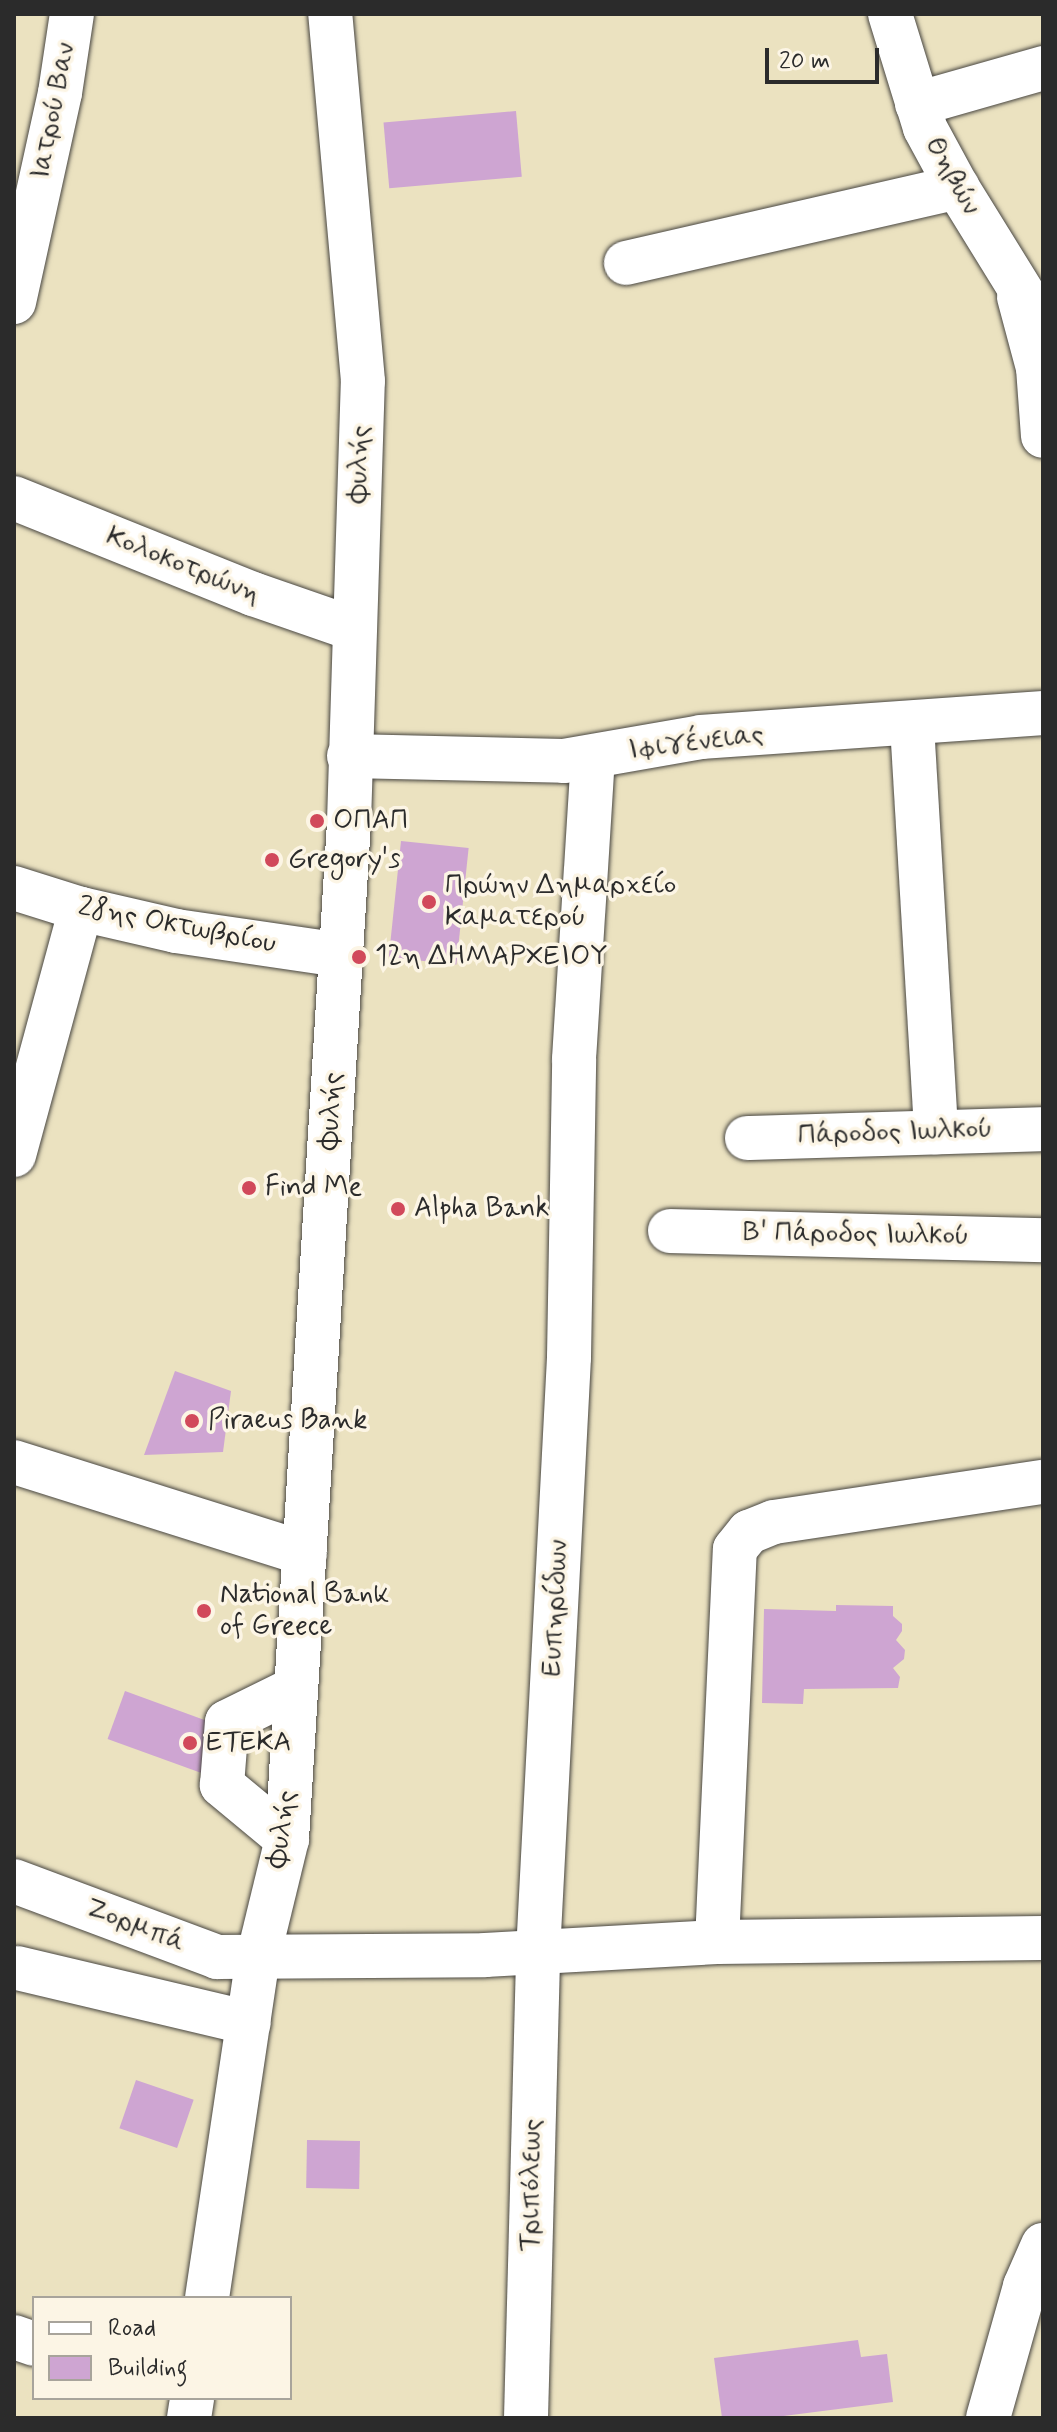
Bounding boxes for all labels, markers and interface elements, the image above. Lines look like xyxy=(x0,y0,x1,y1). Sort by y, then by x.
scale bar xyxy=(769,32,883,82)
street label: Ιατρού Βαν xyxy=(24,40,84,182)
text: 20 m xyxy=(779,46,830,77)
street label: Θηβών xyxy=(917,131,987,221)
street label: Φυλής xyxy=(342,425,378,503)
street label: Κολοκοτρώνη xyxy=(101,520,265,612)
street label: Ιφιγένειας xyxy=(626,718,766,768)
place label: ΟΠΑΠ xyxy=(333,804,408,838)
marker: ΟΠΑΠ xyxy=(308,812,326,830)
place label: Gregory's xyxy=(288,843,400,877)
marker: Gregory's xyxy=(263,851,281,869)
place label: Πρώην Δημαρχείο Καματερού xyxy=(445,869,676,935)
street label: 28ης Οκτωβρίου xyxy=(75,890,279,962)
marker: Πρώην Δημαρχείο Καματερού xyxy=(420,893,438,911)
place label: 12η ΔΗΜΑΡΧΕΙΟΥ xyxy=(375,940,608,974)
marker: 12η ΔΗΜΑΡΧΕΙΟΥ xyxy=(350,948,368,966)
street label: Φυλής xyxy=(313,1071,351,1151)
street label: Πάροδος Ιωλκού xyxy=(797,1113,993,1153)
place label: Find Me xyxy=(265,1171,362,1205)
marker: Find Me xyxy=(240,1179,258,1197)
place label: Alpha Bank xyxy=(414,1192,547,1226)
marker: Alpha Bank xyxy=(389,1200,407,1218)
street label: Β' Πάροδος Ιωλκού xyxy=(743,1216,969,1254)
place label: Piraeus Bank xyxy=(208,1404,363,1438)
marker: Piraeus Bank xyxy=(183,1412,201,1430)
street label: Ευπηρίδων xyxy=(536,1539,576,1677)
place label: National Bank of Greece xyxy=(220,1578,386,1644)
marker: National Bank of Greece xyxy=(195,1602,213,1620)
place label: ΕΤΕΚΑ xyxy=(206,1726,292,1760)
marker: ΕΤΕΚΑ xyxy=(181,1734,199,1752)
street label: Φυλής xyxy=(261,1788,305,1870)
street label: Ζορμπά xyxy=(81,1892,189,1960)
street label: Τριπόλεως xyxy=(514,2118,550,2252)
legend xyxy=(32,2296,292,2400)
text: Road xyxy=(108,2313,156,2344)
text: Building xyxy=(108,2353,188,2384)

